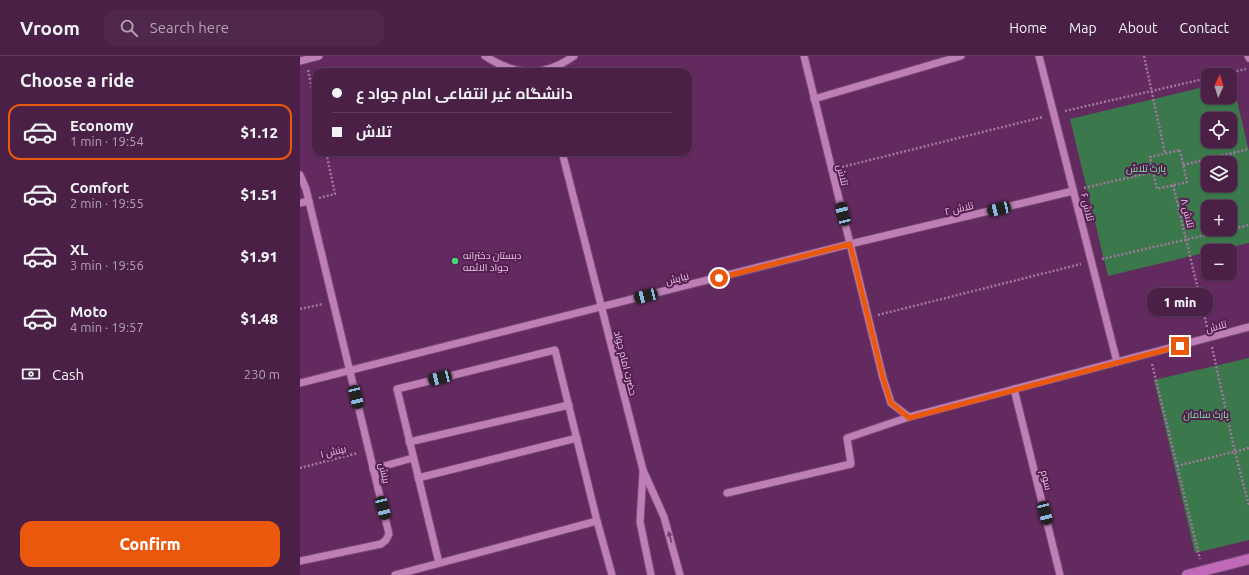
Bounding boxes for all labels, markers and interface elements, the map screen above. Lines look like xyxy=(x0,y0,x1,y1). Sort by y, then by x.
search box xyxy=(104,10,384,46)
text: Vroom xyxy=(20,17,80,39)
icon: search xyxy=(118,17,140,39)
text: Search here xyxy=(150,19,229,36)
text: Home xyxy=(1009,20,1047,36)
text: Map xyxy=(1069,20,1097,36)
text: About xyxy=(1119,20,1158,36)
text: Contact xyxy=(1180,20,1229,36)
north arrow xyxy=(1201,68,1237,104)
map controls xyxy=(1201,68,1237,280)
text: Choose a ride xyxy=(20,70,134,90)
text: دانشگاه غیر انتفاعی امام جواد ع xyxy=(356,85,573,102)
button: locate xyxy=(1201,112,1237,148)
icon: car xyxy=(22,114,58,150)
text: Economy xyxy=(70,117,134,134)
text: تلاش xyxy=(356,123,392,140)
text: $1.12 xyxy=(240,124,278,141)
text: 1 min · 19:54 xyxy=(70,134,144,148)
button: layers xyxy=(1201,156,1237,192)
street label: تلاش xyxy=(834,163,851,187)
park label: پارک تلاش xyxy=(1126,163,1166,175)
icon: car xyxy=(22,176,58,212)
text: Comfort xyxy=(70,179,129,196)
text: $1.51 xyxy=(240,186,278,203)
street label: تلاش ۶ xyxy=(1078,192,1096,223)
text: 2 min · 19:55 xyxy=(70,196,144,210)
street label: تلاش ۸ xyxy=(1178,197,1197,230)
street label: تلاش ۲ xyxy=(944,200,975,218)
car xyxy=(986,200,1012,218)
button: + xyxy=(1201,200,1237,236)
car xyxy=(834,201,852,227)
icon: car xyxy=(22,238,58,274)
text: XL xyxy=(70,241,88,258)
button: − xyxy=(1201,244,1237,280)
text: $1.91 xyxy=(240,248,278,265)
place label: دبستان دخترانه جواد الائمه xyxy=(463,250,522,273)
marker: دبستان دخترانه جواد الائمه xyxy=(450,256,460,266)
text: 3 min · 19:56 xyxy=(70,258,144,272)
route start xyxy=(710,269,728,287)
street label: نیایش xyxy=(664,270,690,288)
car xyxy=(633,287,659,305)
callout: 1 min xyxy=(1147,288,1213,316)
text: 1 min xyxy=(1163,295,1197,309)
icon: car xyxy=(22,300,58,336)
text: Moto xyxy=(70,303,108,320)
text: $1.48 xyxy=(240,310,278,327)
street label: تلاش xyxy=(1204,318,1229,336)
text: 4 min · 19:57 xyxy=(70,320,144,334)
street label: حضرت امام جواد xyxy=(610,330,639,397)
route end xyxy=(1171,337,1189,355)
icon: cash xyxy=(20,363,42,385)
text: Cash xyxy=(52,366,84,383)
text: 230 m xyxy=(244,367,280,381)
car xyxy=(427,369,453,387)
car xyxy=(347,384,365,410)
park label: پارک سامان xyxy=(1183,409,1229,421)
street label: بینش ۱ xyxy=(319,443,348,461)
street label: بینش xyxy=(376,462,392,485)
street label: سوم xyxy=(1037,469,1054,492)
car xyxy=(374,495,392,521)
car xyxy=(1036,500,1054,526)
button: Confirm xyxy=(20,521,280,567)
one-way arrow xyxy=(667,531,673,543)

